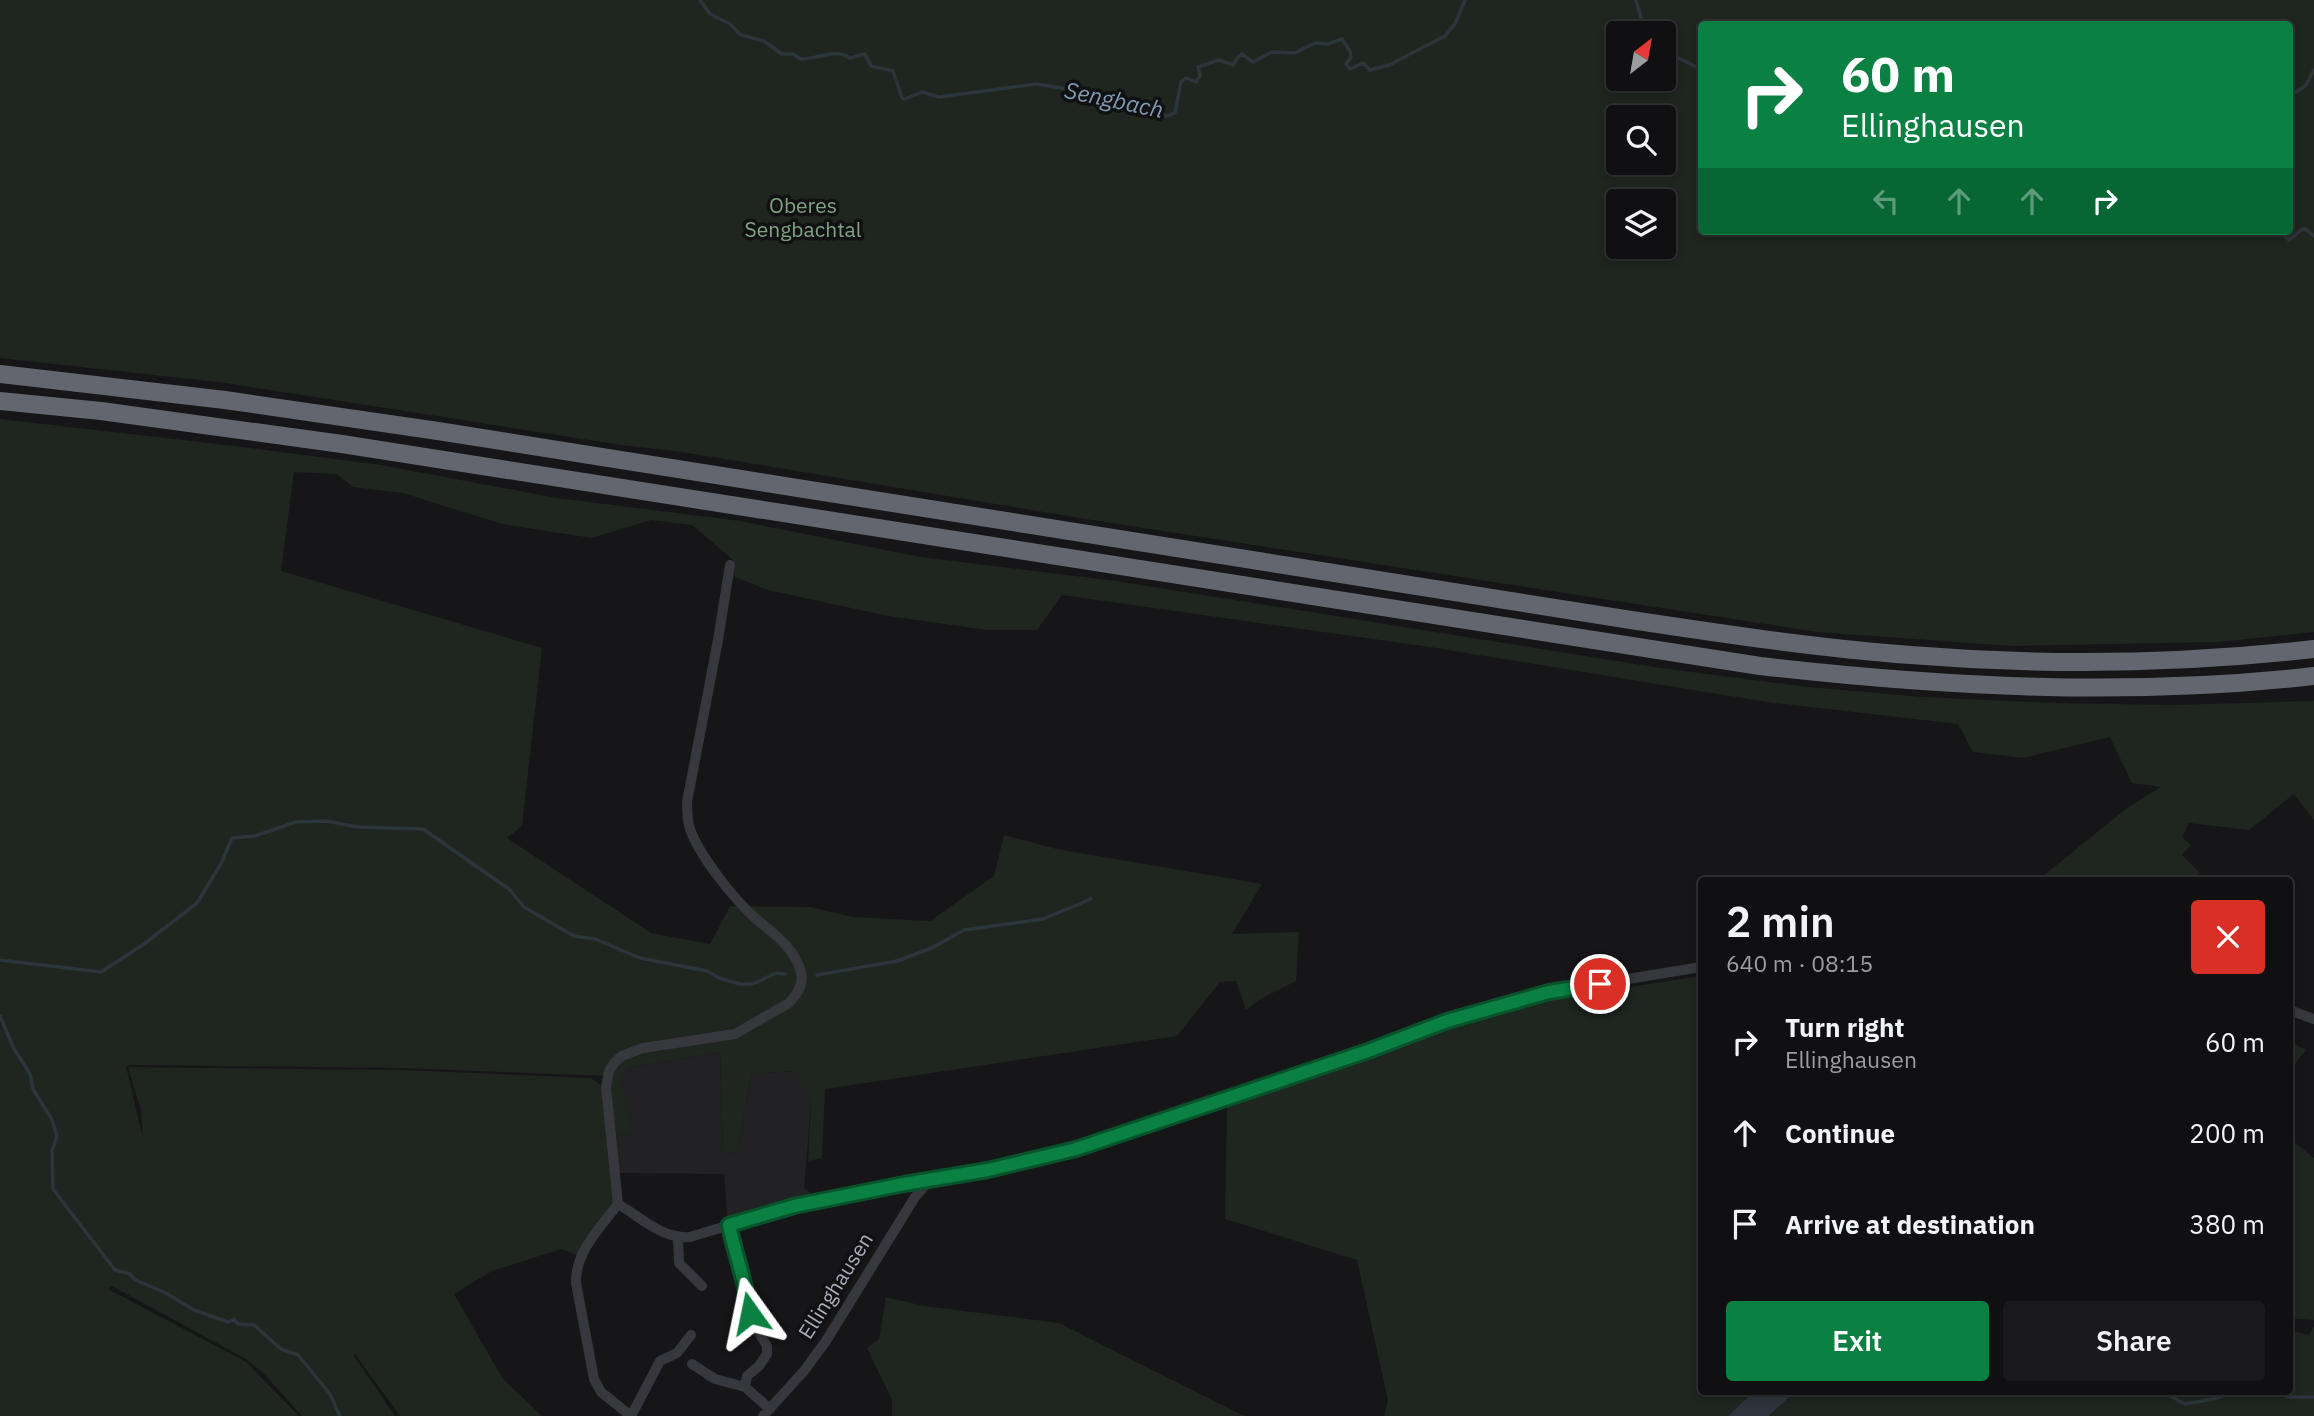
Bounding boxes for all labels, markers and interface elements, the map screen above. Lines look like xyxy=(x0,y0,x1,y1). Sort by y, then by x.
north arrow xyxy=(1606,21,1676,91)
map controls xyxy=(1606,21,1676,259)
text: 60 m xyxy=(1841,42,1955,105)
icon: right xyxy=(1726,49,1817,140)
water label: Sengbach xyxy=(1062,74,1166,124)
text: Ellinghausen xyxy=(1841,104,2025,146)
button: search xyxy=(1606,105,1676,175)
icon: left xyxy=(1867,182,1905,220)
icon: ahead xyxy=(1940,182,1978,220)
icon: ahead xyxy=(2013,182,2051,220)
icon: right xyxy=(2086,182,2124,220)
button: layers xyxy=(1606,189,1676,259)
park label: Oberes Sengbachtal xyxy=(745,191,862,243)
text: 2 min xyxy=(1726,894,1835,949)
button: close xyxy=(2191,900,2265,974)
text: 640 m · 08:15 xyxy=(1726,948,1873,978)
pin xyxy=(1570,954,1630,1014)
icon: arrive xyxy=(1581,965,1619,1003)
text: Turn right xyxy=(1785,1010,1904,1044)
icon: right xyxy=(1726,1023,1764,1061)
text: 60 m xyxy=(2205,1025,2265,1059)
text: Ellinghausen xyxy=(1785,1044,1917,1074)
icon: ahead xyxy=(1726,1114,1764,1152)
text: Continue xyxy=(1785,1116,1895,1150)
text: 200 m xyxy=(2189,1116,2265,1150)
icon: arrive xyxy=(1726,1205,1764,1243)
text: Arrive at destination xyxy=(1785,1207,2035,1241)
text: 380 m xyxy=(2189,1207,2265,1241)
street label: Ellinghausen xyxy=(791,1227,879,1344)
position arrow xyxy=(713,1276,787,1350)
button: Exit xyxy=(1726,1301,1989,1381)
button: Share xyxy=(2003,1301,2265,1381)

